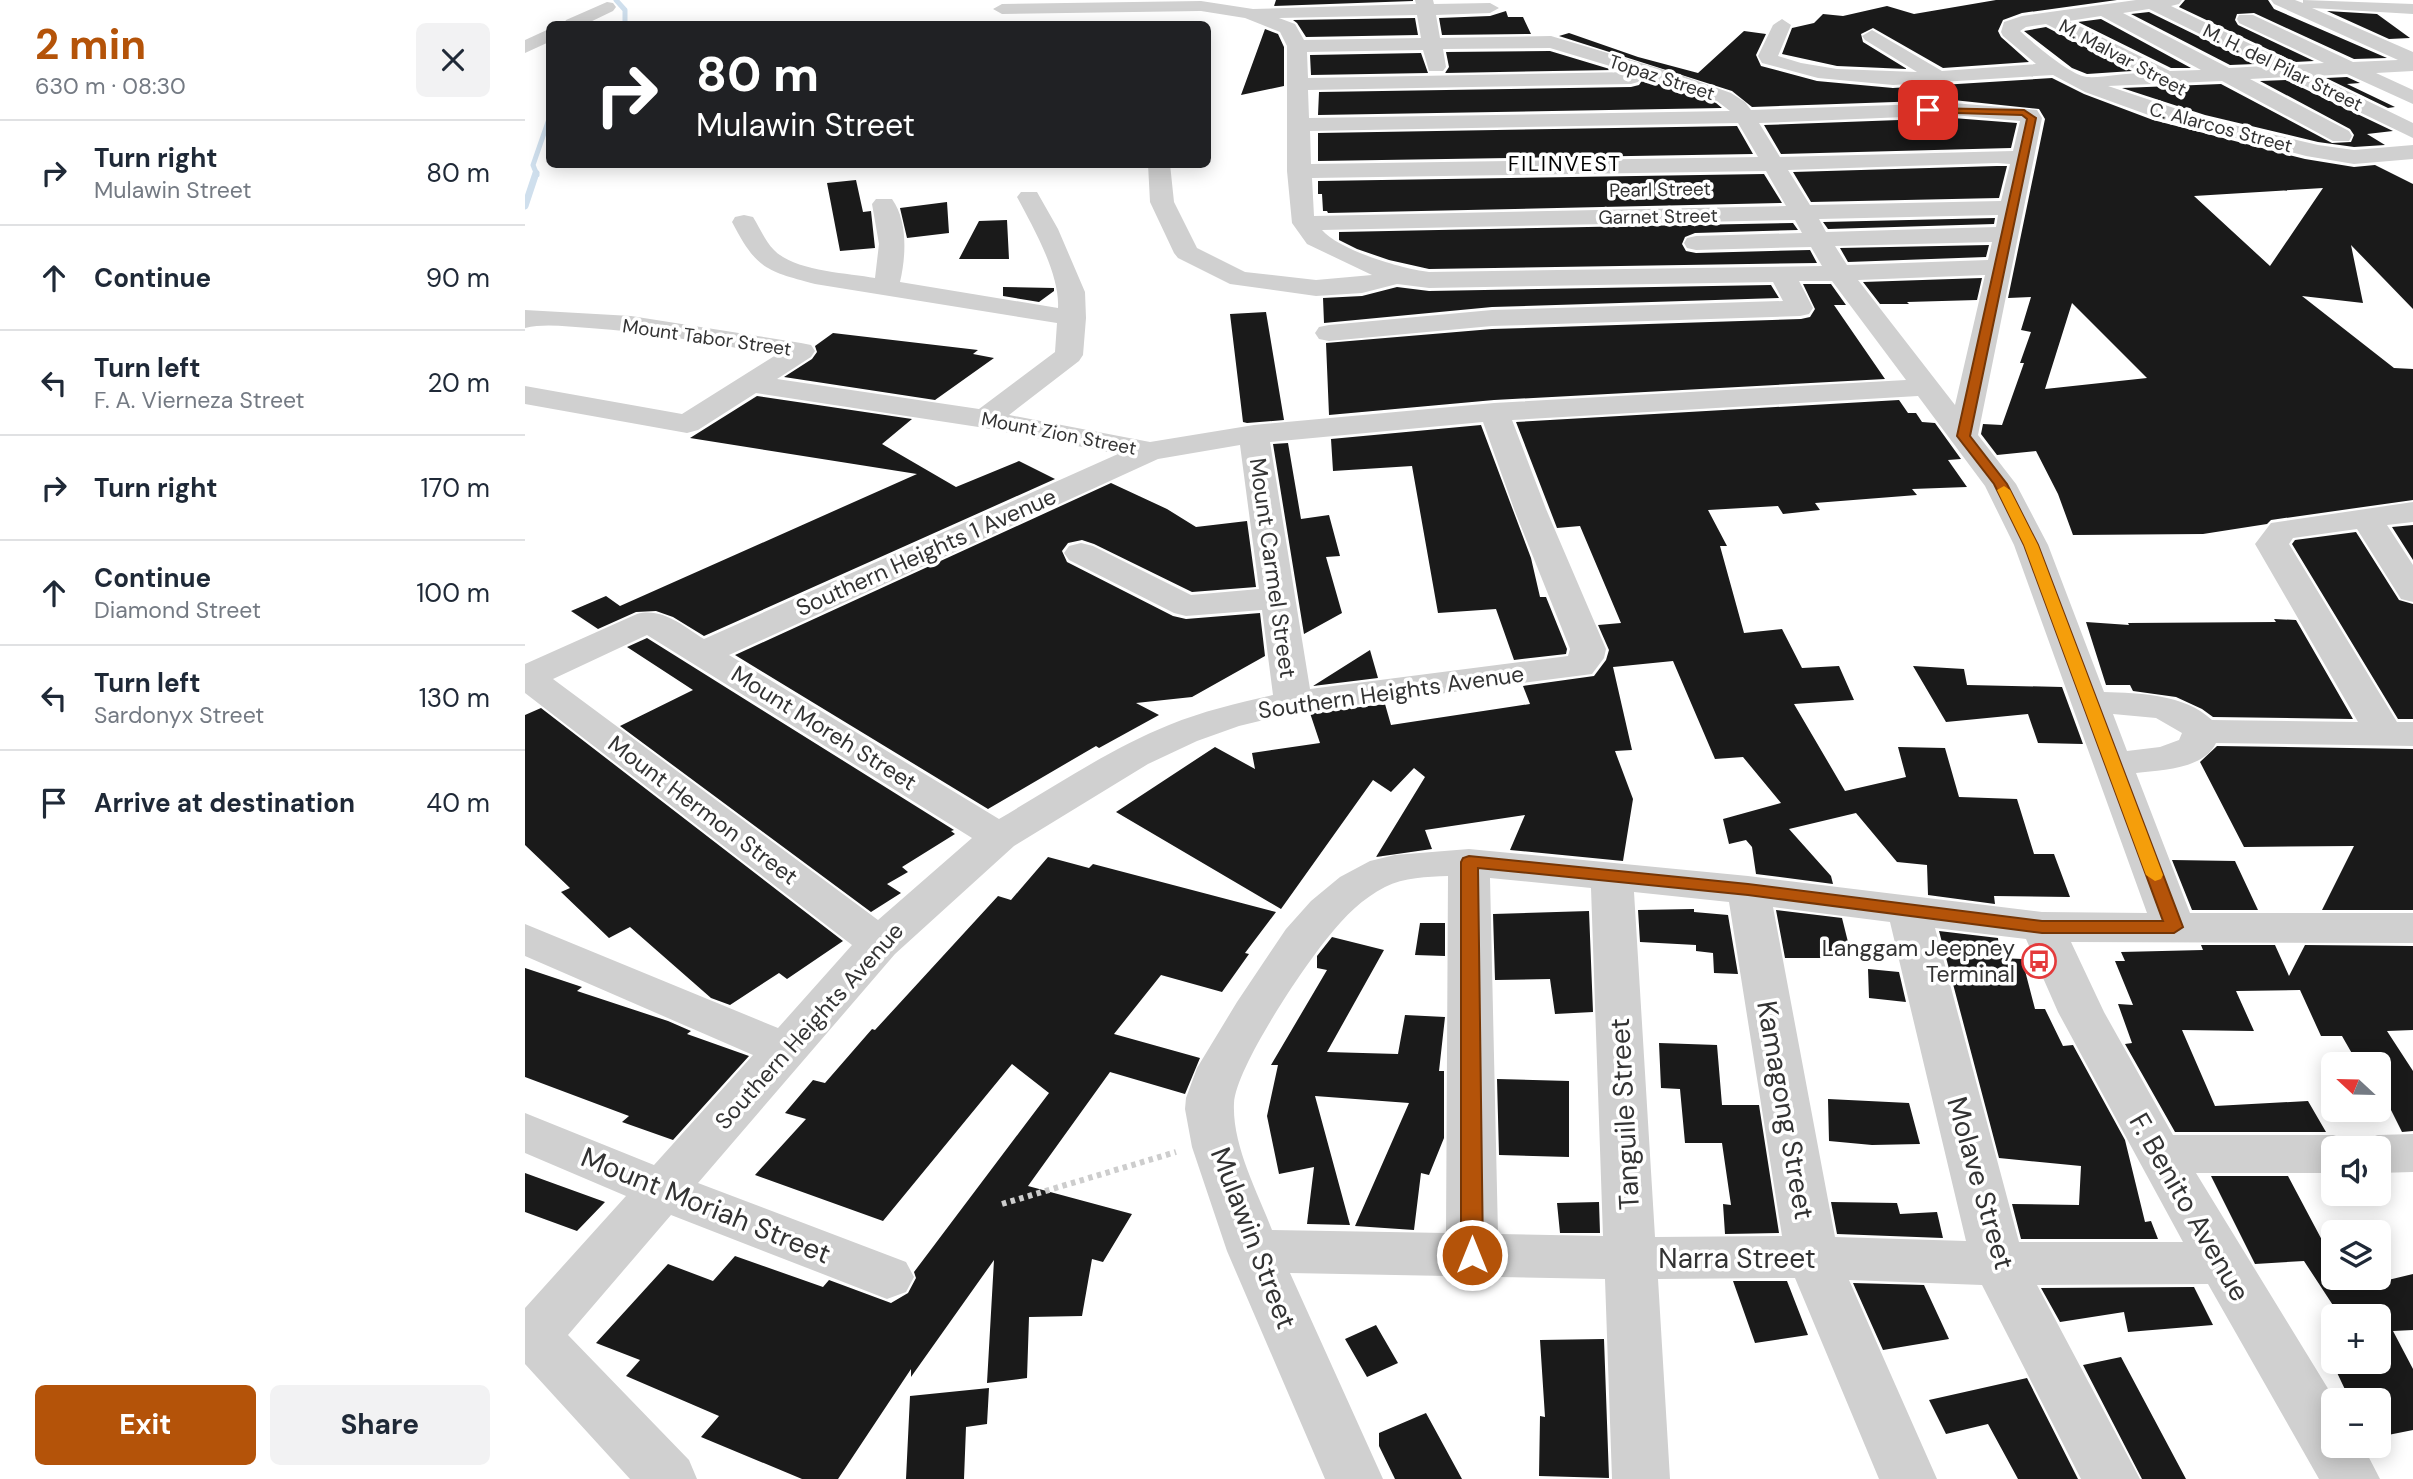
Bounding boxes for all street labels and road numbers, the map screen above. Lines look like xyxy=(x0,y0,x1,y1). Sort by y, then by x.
street label: M. Malvar Street xyxy=(2055,13,2191,102)
street label: M. H. del Pilar Street xyxy=(2199,18,2367,117)
street label: Topaz Street xyxy=(1606,49,1718,106)
street label: C. Alarcos Street xyxy=(2147,96,2295,159)
street label: Pearl Street xyxy=(1609,176,1711,203)
street label: Garnet Street xyxy=(1598,203,1718,230)
street label: Mount Tabor Street xyxy=(621,313,793,362)
street label: Mount Zion Street xyxy=(979,406,1139,461)
street label: Mount Carmel Street xyxy=(1243,456,1303,680)
street label: Southern Heights 1 Avenue xyxy=(791,481,1061,623)
street label: Southern Heights Avenue xyxy=(1256,658,1526,726)
street label: Mount Moreh Street xyxy=(726,659,922,797)
street label: Mount Hermon Street xyxy=(602,729,804,891)
street label: Southern Heights Avenue xyxy=(708,916,910,1136)
street label: Kamagong Street xyxy=(1748,998,1823,1222)
street label: Tanguile Street xyxy=(1601,1017,1648,1211)
street label: Molave Street xyxy=(1938,1093,2023,1274)
street label: F. Benito Avenue xyxy=(2121,1106,2259,1308)
street label: Mount Moriah Street xyxy=(576,1138,836,1272)
street label: Mulawin Street xyxy=(1202,1142,1305,1334)
street label: Narra Street xyxy=(1658,1240,1816,1277)

